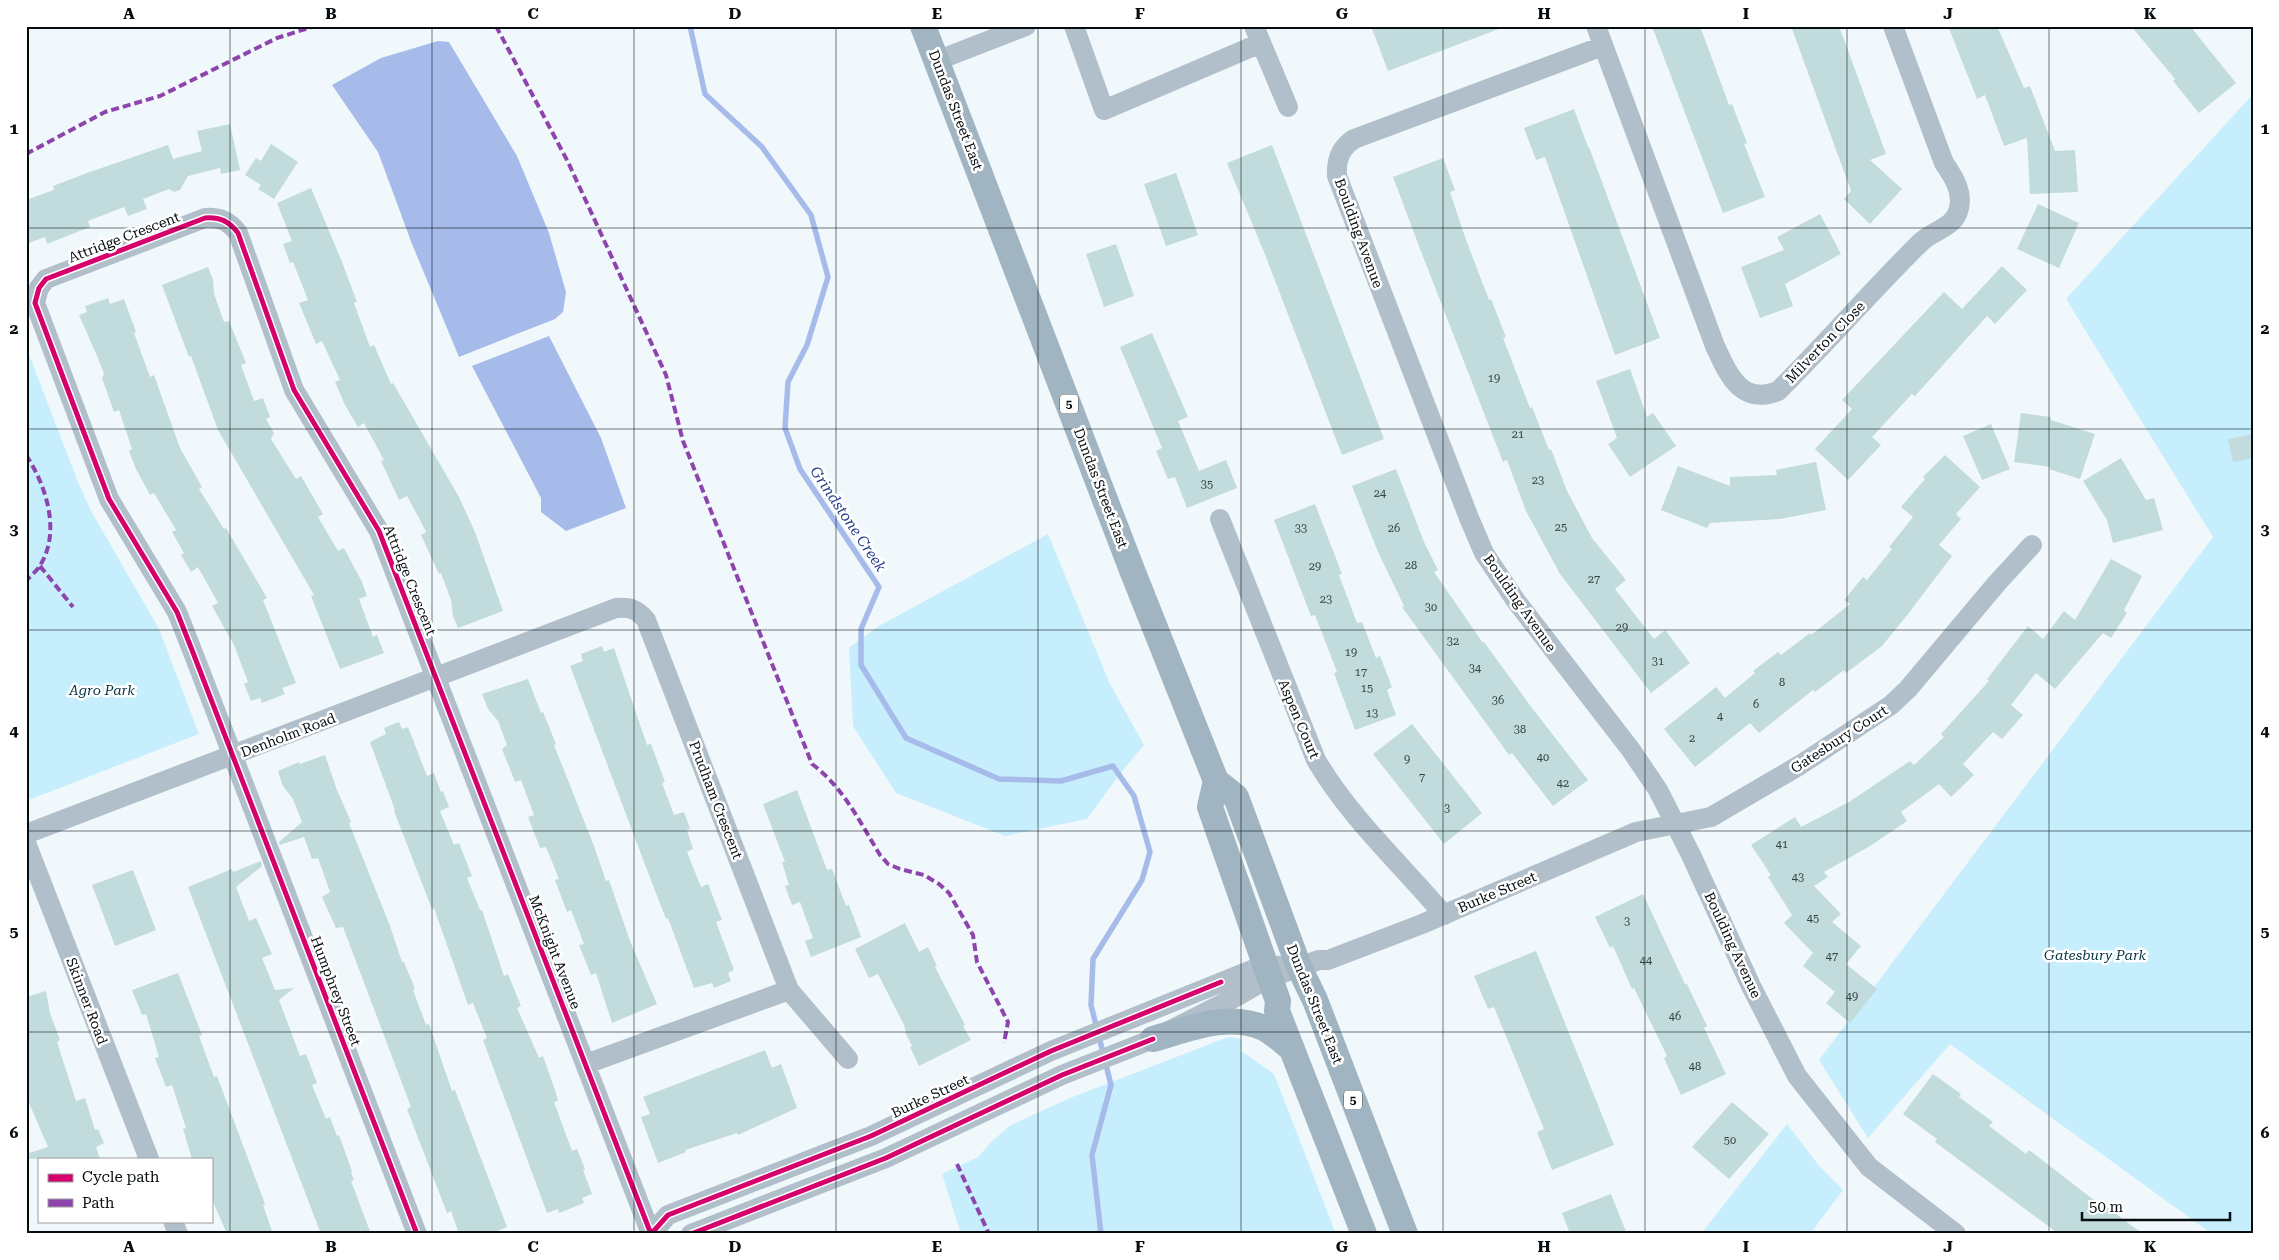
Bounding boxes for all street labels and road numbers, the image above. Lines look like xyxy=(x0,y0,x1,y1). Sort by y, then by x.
street label: Dundas Street East xyxy=(926,48,986,172)
street label: Boulding Avenue xyxy=(1332,176,1386,290)
street label: Attridge Crescent xyxy=(66,208,182,266)
street label: Milverton Close xyxy=(1782,298,1868,386)
road number: 5 xyxy=(1060,394,1078,414)
street label: Dundas Street East xyxy=(1071,426,1131,550)
street label: Attridge Crescent xyxy=(380,522,440,638)
street label: Boulding Avenue xyxy=(1480,551,1560,655)
street label: Aspen Court xyxy=(1275,677,1323,761)
street label: Gatesbury Court xyxy=(1788,702,1890,776)
street label: Denholm Road xyxy=(238,710,338,760)
street label: Prudham Crescent xyxy=(686,739,746,861)
street label: Burke Street xyxy=(1455,868,1539,916)
street label: Boulding Avenue xyxy=(1701,889,1765,1001)
street label: McKnight Avenue xyxy=(526,893,584,1011)
street label: Humphrey Street xyxy=(308,934,364,1048)
street label: Dundas Street East xyxy=(1284,942,1346,1066)
street label: Skinner Road xyxy=(63,955,111,1047)
street label: Burke Street xyxy=(889,1071,971,1121)
road number: 5 xyxy=(1344,1090,1362,1110)

